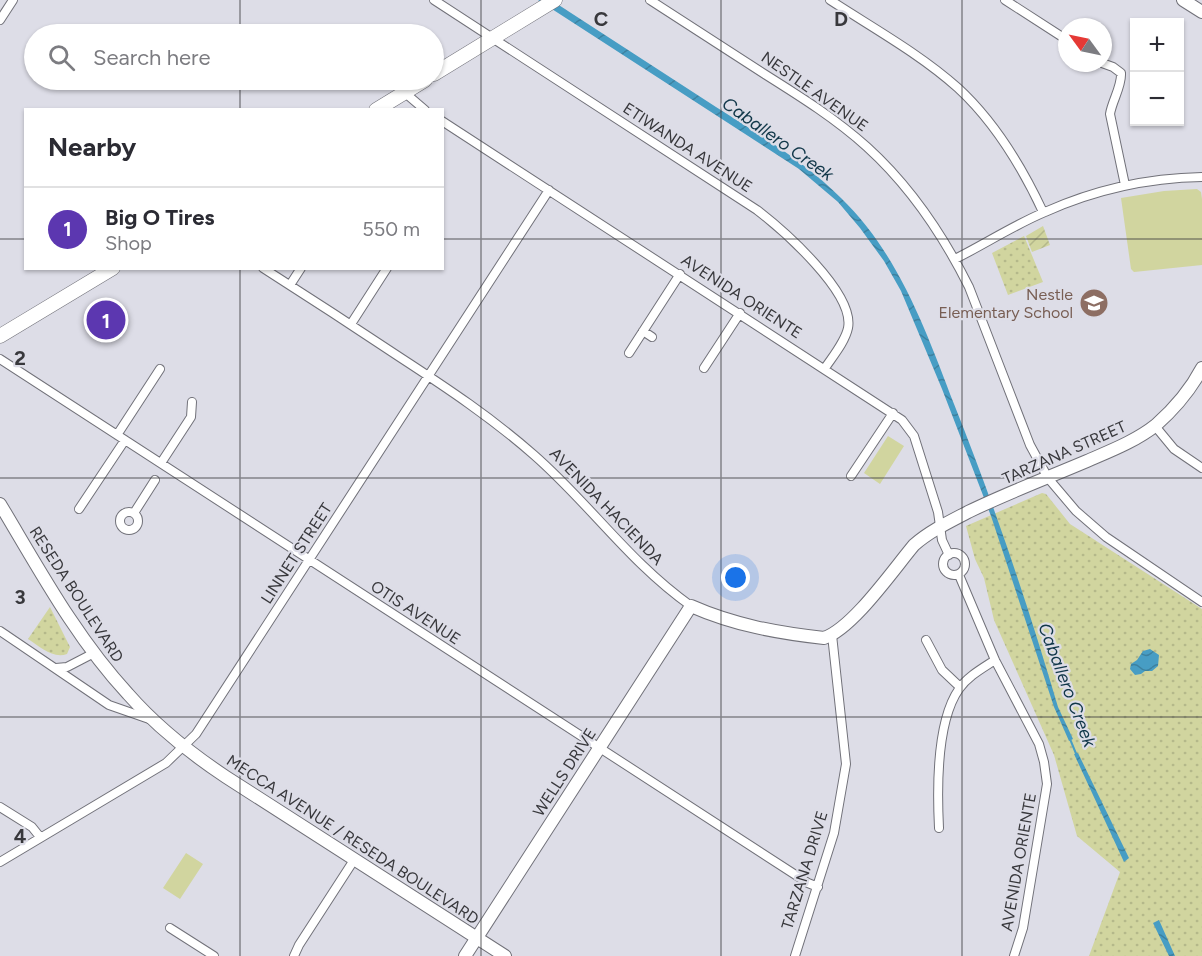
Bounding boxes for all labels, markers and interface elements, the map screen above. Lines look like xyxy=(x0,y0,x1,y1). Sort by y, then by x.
text: C xyxy=(594,7,608,31)
text: D xyxy=(834,7,848,31)
north arrow xyxy=(1058,18,1112,72)
map controls xyxy=(1130,18,1184,126)
button: + xyxy=(1130,18,1184,72)
search box xyxy=(24,24,444,90)
icon: search xyxy=(45,41,78,74)
text: Search here xyxy=(93,44,211,71)
street label: NESTLE AVENUE xyxy=(758,47,872,135)
button: − xyxy=(1130,72,1184,126)
water label: Caballero Creek xyxy=(718,92,839,186)
street label: ETIWANDA AVENUE xyxy=(620,99,756,196)
text: Nearby xyxy=(48,131,136,163)
text: Big O Tires xyxy=(105,204,215,231)
text: 1 xyxy=(63,217,72,241)
text: 550 m xyxy=(362,217,420,241)
text: Shop xyxy=(105,231,152,255)
street label: AVENIDA ORIENTE xyxy=(678,250,806,343)
place label: Nestle Elementary School xyxy=(939,285,1073,322)
school or university icon: Nestle Elementary School xyxy=(1078,287,1110,319)
pin: 1 xyxy=(86,298,126,342)
text: 2 xyxy=(14,346,26,370)
street label: TARZANA STREET xyxy=(999,417,1129,488)
street label: AVENIDA HACIENDA xyxy=(546,444,668,569)
street label: LINNET STREET xyxy=(257,499,336,607)
street label: RESEDA BOULEVARD xyxy=(26,523,128,666)
your location xyxy=(721,563,750,592)
street label: OTIS AVENUE xyxy=(367,576,464,648)
text: 3 xyxy=(14,585,26,609)
water label: Caballero Creek xyxy=(1033,620,1101,751)
street label: WELLS DRIVE xyxy=(529,725,600,820)
street label: MECCA AVENUE / RESEDA BOULEVARD xyxy=(223,751,482,928)
street label: AVENIDA ORIENTE xyxy=(997,791,1040,933)
street label: TARZANA DRIVE xyxy=(777,809,832,932)
text: 4 xyxy=(14,824,27,848)

